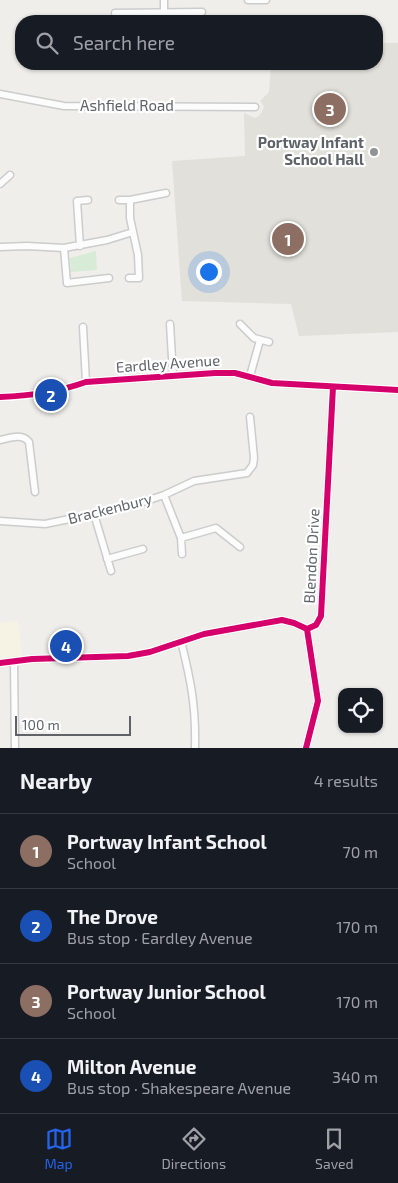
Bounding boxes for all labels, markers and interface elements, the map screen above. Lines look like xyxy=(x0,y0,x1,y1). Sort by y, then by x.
search box xyxy=(15,15,383,70)
icon: search xyxy=(33,29,61,57)
text: Search here xyxy=(73,31,175,54)
pin: 3 xyxy=(314,90,346,128)
street label: Ashfield Road xyxy=(80,96,174,114)
place label: Portway Infant School Hall xyxy=(258,133,364,168)
marker: Portway Infant School Hall xyxy=(368,146,380,158)
pin: 1 xyxy=(272,220,304,258)
your location xyxy=(196,259,222,285)
street label: Eardley Avenue xyxy=(115,350,221,376)
pin: 2 xyxy=(35,376,67,414)
street label: Brackenbury xyxy=(66,489,154,527)
street label: Blendon Drive xyxy=(300,508,322,604)
pin: 4 xyxy=(50,627,82,665)
map controls xyxy=(338,688,383,733)
button: locate xyxy=(338,688,383,733)
scale bar xyxy=(15,713,131,736)
text: 100 m xyxy=(22,716,60,733)
text: Nearby xyxy=(20,768,92,793)
text: 4 results xyxy=(314,771,378,790)
text: Portway Infant School xyxy=(67,830,267,853)
text: 1 xyxy=(33,842,39,861)
text: 70 m xyxy=(343,842,378,861)
text: School xyxy=(67,853,116,872)
text: The Drove xyxy=(67,905,158,928)
text: 2 xyxy=(31,917,41,936)
text: 170 m xyxy=(336,917,378,936)
text: Bus stop · Eardley Avenue xyxy=(67,928,253,947)
text: Portway Junior School xyxy=(67,980,266,1003)
text: 3 xyxy=(31,992,41,1011)
text: 170 m xyxy=(336,992,378,1011)
text: School xyxy=(67,1003,116,1022)
text: Milton Avenue xyxy=(67,1055,196,1078)
text: 4 xyxy=(31,1067,41,1086)
text: 340 m xyxy=(332,1067,378,1086)
text: Bus stop · Shakespeare Avenue xyxy=(67,1078,291,1097)
tab: Map xyxy=(44,1125,73,1172)
tab: Directions xyxy=(162,1125,226,1172)
tab: Saved xyxy=(315,1125,354,1172)

